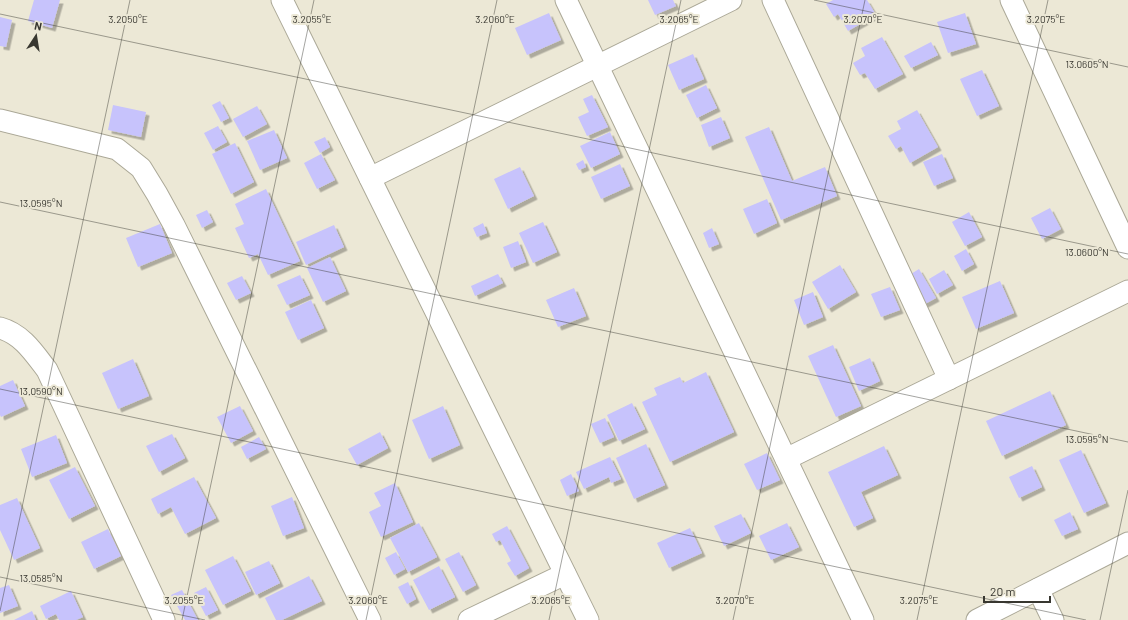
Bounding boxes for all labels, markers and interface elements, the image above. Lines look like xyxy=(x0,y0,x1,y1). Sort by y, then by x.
text: 3.2050°E xyxy=(108,13,148,25)
text: 3.2055°E xyxy=(292,13,332,25)
text: 3.2060°E xyxy=(475,13,515,25)
text: 3.2065°E xyxy=(659,13,699,25)
text: 3.2070°E xyxy=(843,13,883,25)
text: 3.2075°E xyxy=(1027,13,1065,25)
north arrow xyxy=(16,16,56,56)
text: N xyxy=(33,19,43,33)
text: 13.0605°N xyxy=(1065,58,1109,70)
text: 13.0595°N xyxy=(20,197,62,209)
text: 13.0600°N xyxy=(1065,246,1109,258)
text: 13.0590°N xyxy=(19,385,63,397)
text: 13.0595°N xyxy=(1066,433,1108,445)
text: 13.0585°N xyxy=(20,572,62,584)
scale bar xyxy=(984,578,1050,604)
text: 20 m xyxy=(990,584,1016,598)
text: 3.2055°E xyxy=(164,594,204,606)
text: 3.2060°E xyxy=(348,594,388,606)
text: 3.2065°E xyxy=(531,594,571,606)
text: 3.2070°E xyxy=(715,594,755,606)
text: 3.2075°E xyxy=(900,594,938,606)

